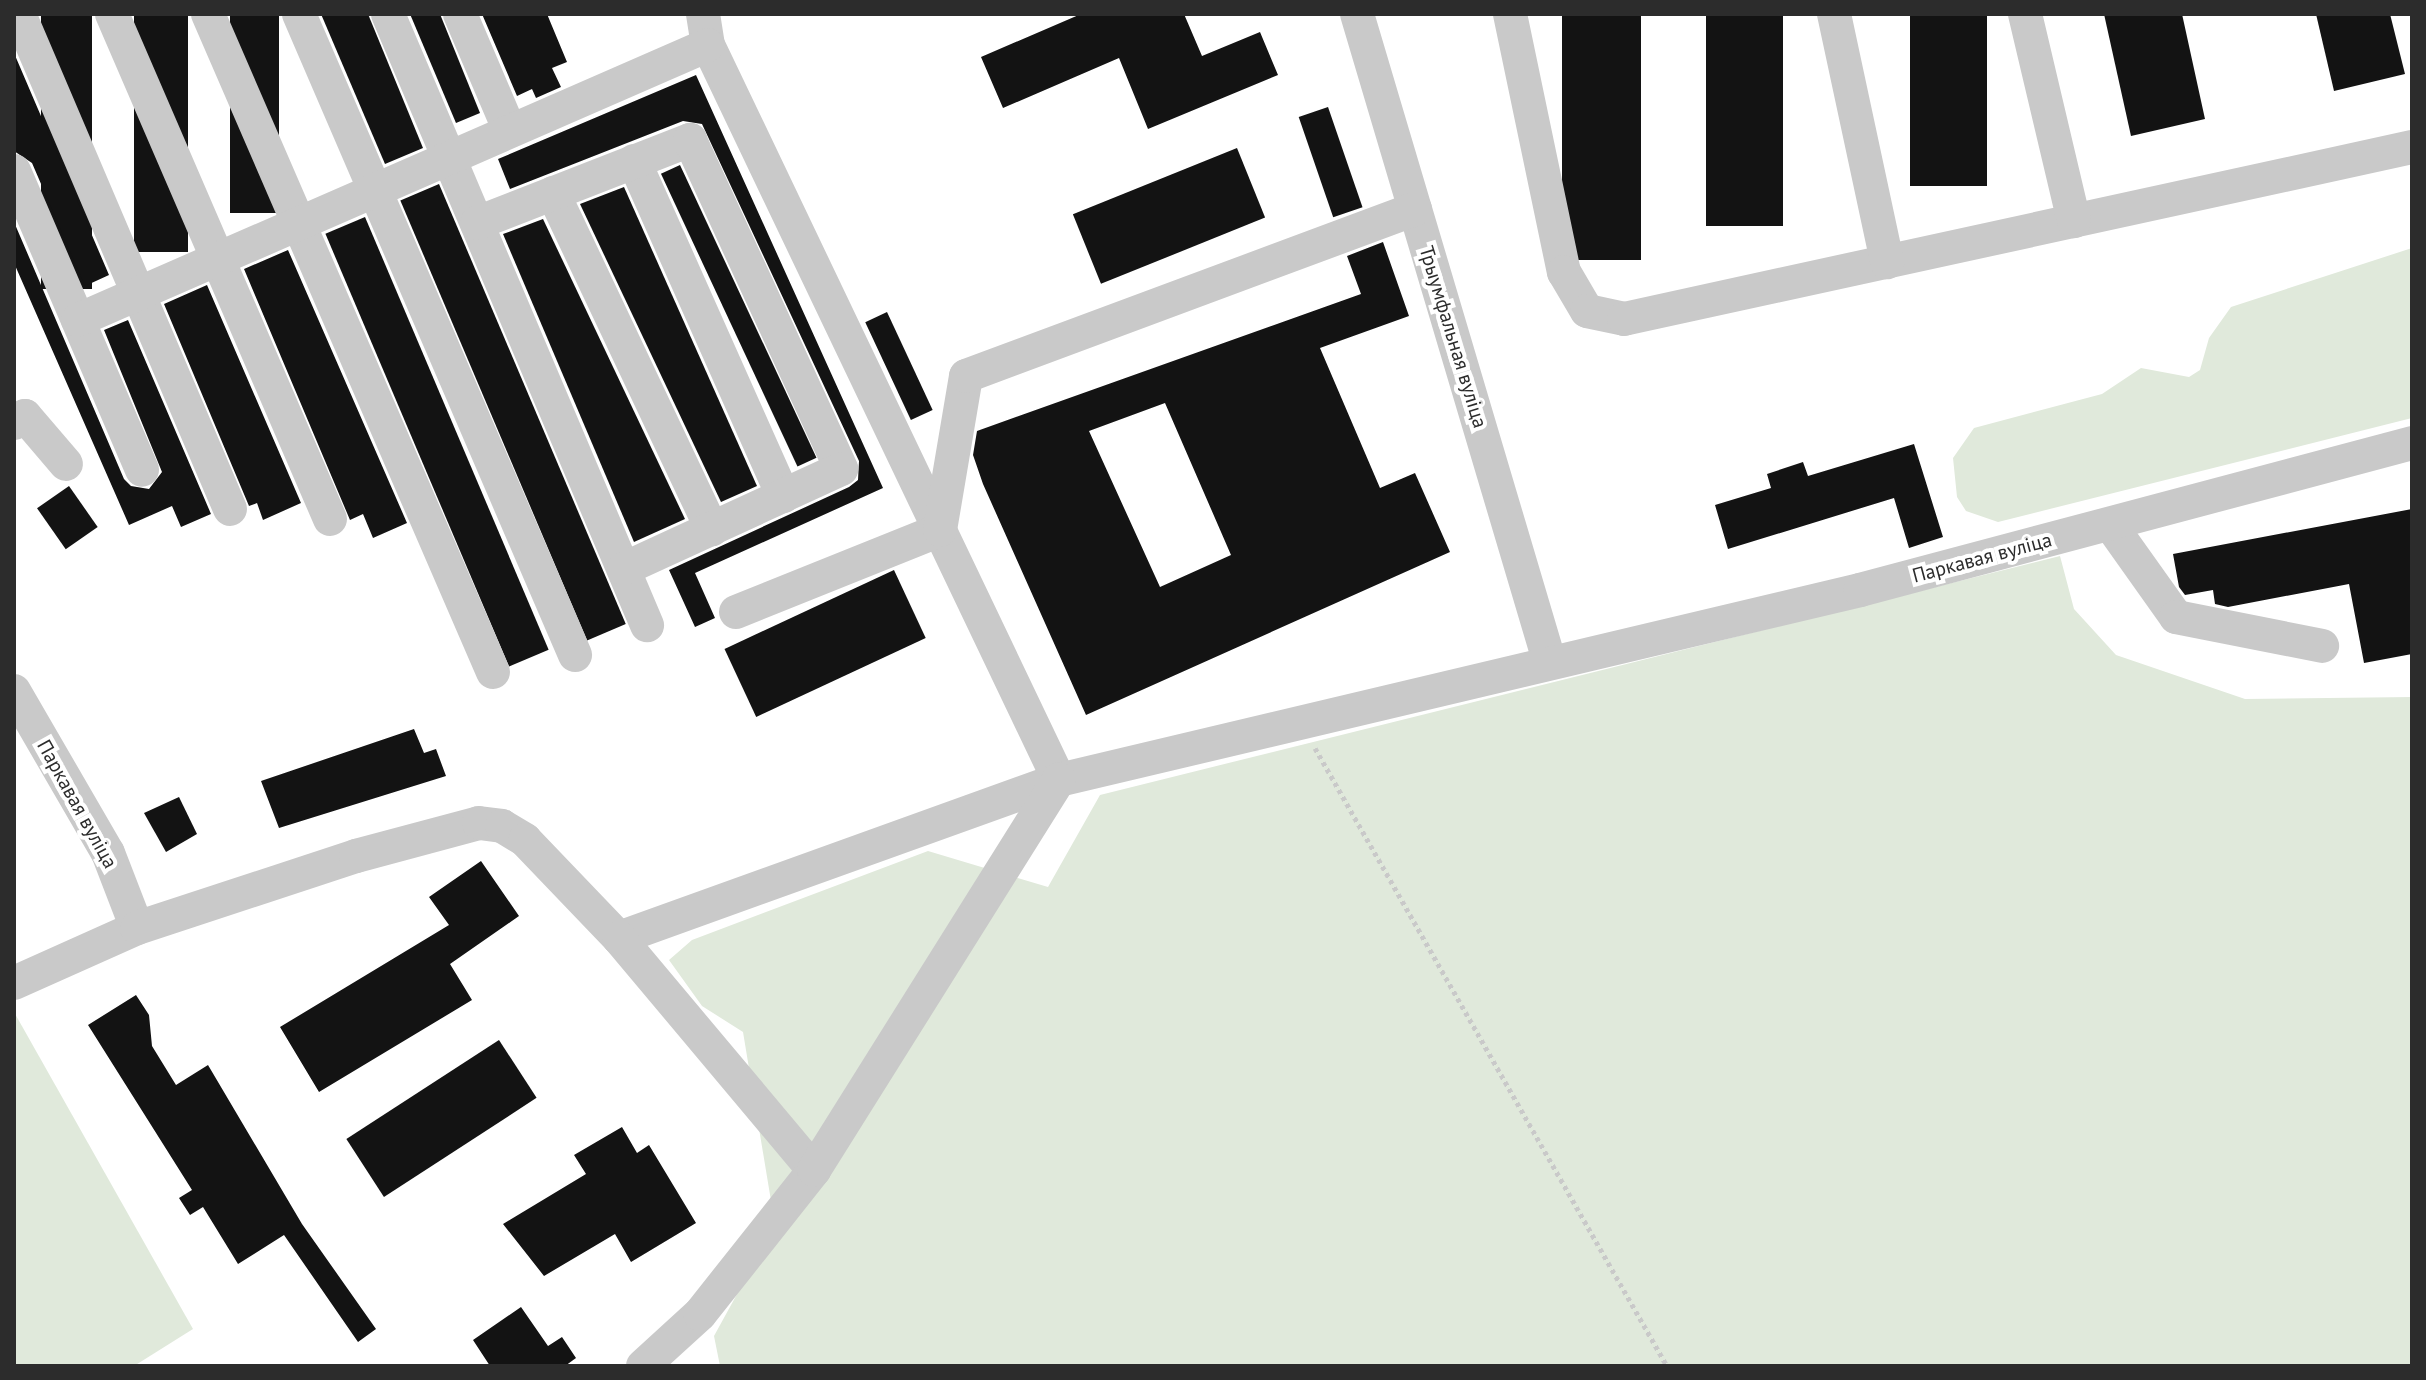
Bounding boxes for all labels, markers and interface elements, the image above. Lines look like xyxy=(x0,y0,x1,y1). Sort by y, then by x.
street label: Трыумфальная вуліца xyxy=(1414,243,1492,431)
street label: Паркавая вуліца xyxy=(1910,528,2054,588)
street label: Паркавая вуліца xyxy=(32,735,122,873)

